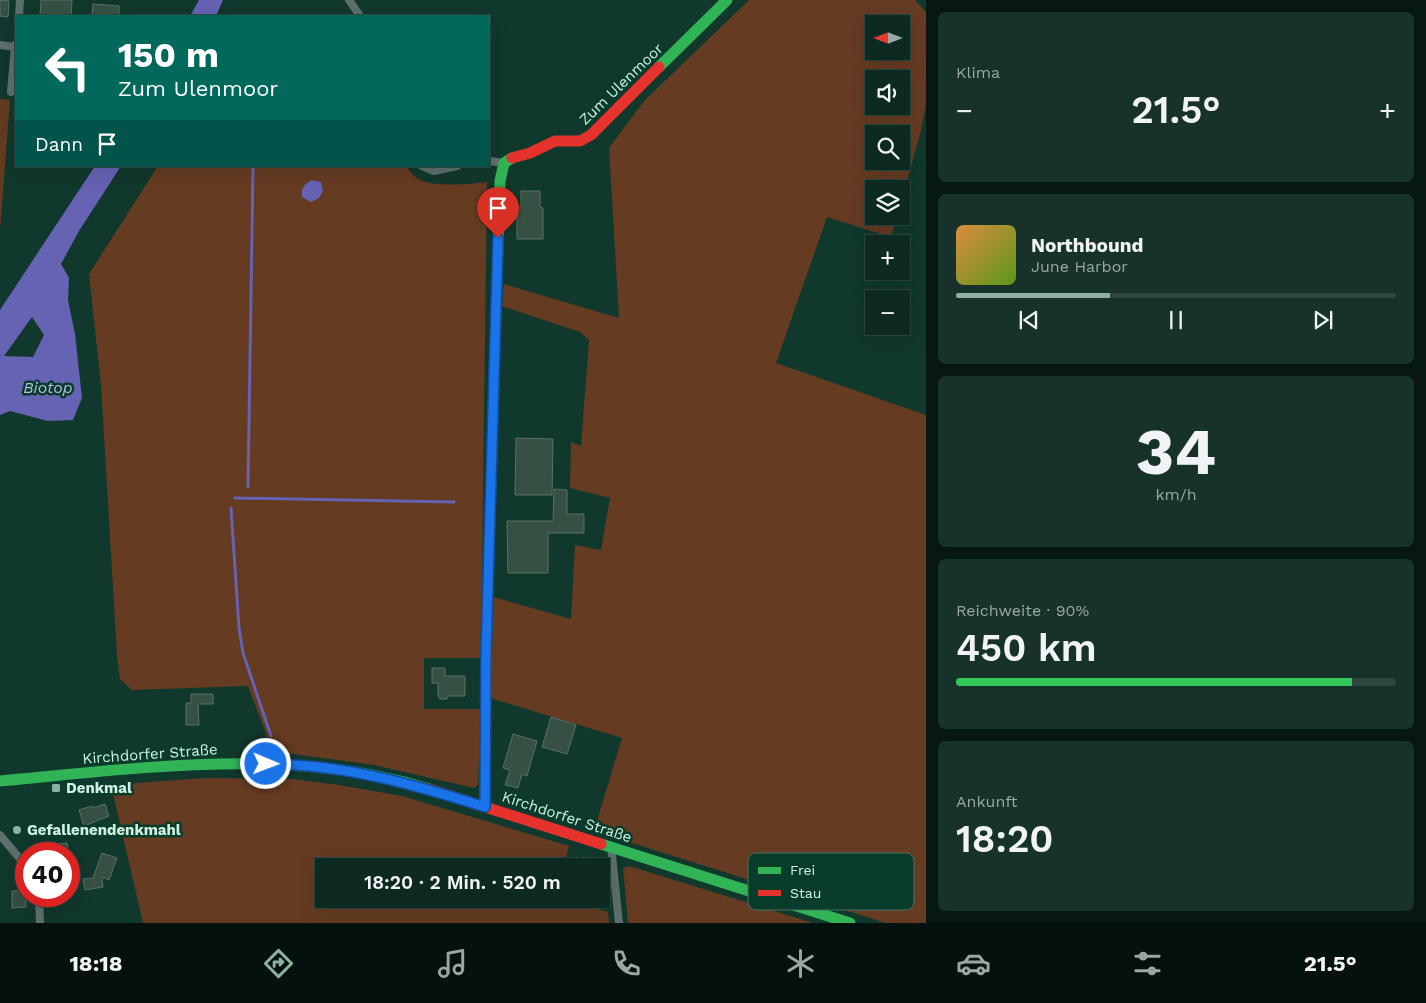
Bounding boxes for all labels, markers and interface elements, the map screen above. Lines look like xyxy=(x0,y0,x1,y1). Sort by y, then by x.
north arrow xyxy=(865,15,910,60)
map controls xyxy=(865,15,910,335)
text: 150 m xyxy=(118,34,219,76)
icon: left xyxy=(35,35,100,100)
street label: Zum Ulenmoor xyxy=(575,40,667,128)
text: Klima xyxy=(956,63,1000,82)
button: sound xyxy=(865,70,910,115)
text: Zum Ulenmoor xyxy=(118,76,278,101)
text: 21.5° xyxy=(1131,88,1221,132)
text: − xyxy=(956,94,973,127)
text: + xyxy=(1379,94,1396,127)
button: search xyxy=(865,125,910,170)
icon: arrive xyxy=(93,130,121,158)
text: Dann xyxy=(35,133,83,156)
button: layers xyxy=(865,180,910,225)
pin xyxy=(477,187,519,238)
icon: arrive xyxy=(484,194,512,222)
text: Northbound xyxy=(1031,234,1143,257)
button: + xyxy=(865,235,910,280)
text: June Harbor xyxy=(1031,257,1128,276)
button: − xyxy=(865,290,910,335)
icon: previous xyxy=(1015,306,1043,334)
icon: pause xyxy=(1162,306,1190,334)
icon: next xyxy=(1309,306,1337,334)
water label: Biotop xyxy=(23,378,73,397)
text: 34 xyxy=(1136,414,1216,490)
text: km/h xyxy=(1155,485,1197,504)
text: Reichweite · 90% xyxy=(956,601,1089,620)
text: 450 km xyxy=(956,626,1097,670)
position arrow xyxy=(239,737,291,789)
street label: Kirchdorfer Straße xyxy=(82,740,218,768)
place label: Denkmal xyxy=(66,779,132,797)
marker: Denkmal xyxy=(50,782,62,794)
street label: Kirchdorfer Straße xyxy=(500,788,634,846)
text: Ankunft xyxy=(956,792,1017,811)
text: 18:20 xyxy=(956,817,1054,861)
place label: Gefallenendenkmahl xyxy=(27,821,181,839)
marker: Gefallenendenkmahl xyxy=(11,824,23,836)
speed limit sign: 40 xyxy=(15,842,80,907)
legend xyxy=(748,853,914,910)
text: Frei xyxy=(790,862,815,878)
text: 18:20 · 2 Min. · 520 m xyxy=(364,871,561,894)
text: Stau xyxy=(790,885,821,901)
icon: directions xyxy=(261,946,296,981)
icon: music xyxy=(435,946,470,981)
icon: phone xyxy=(609,946,644,981)
icon: climate xyxy=(783,946,818,981)
icon: car xyxy=(956,946,991,981)
icon: filters xyxy=(1130,946,1165,981)
text: 18:18 xyxy=(69,951,123,976)
text: 21.5° xyxy=(1304,951,1357,976)

